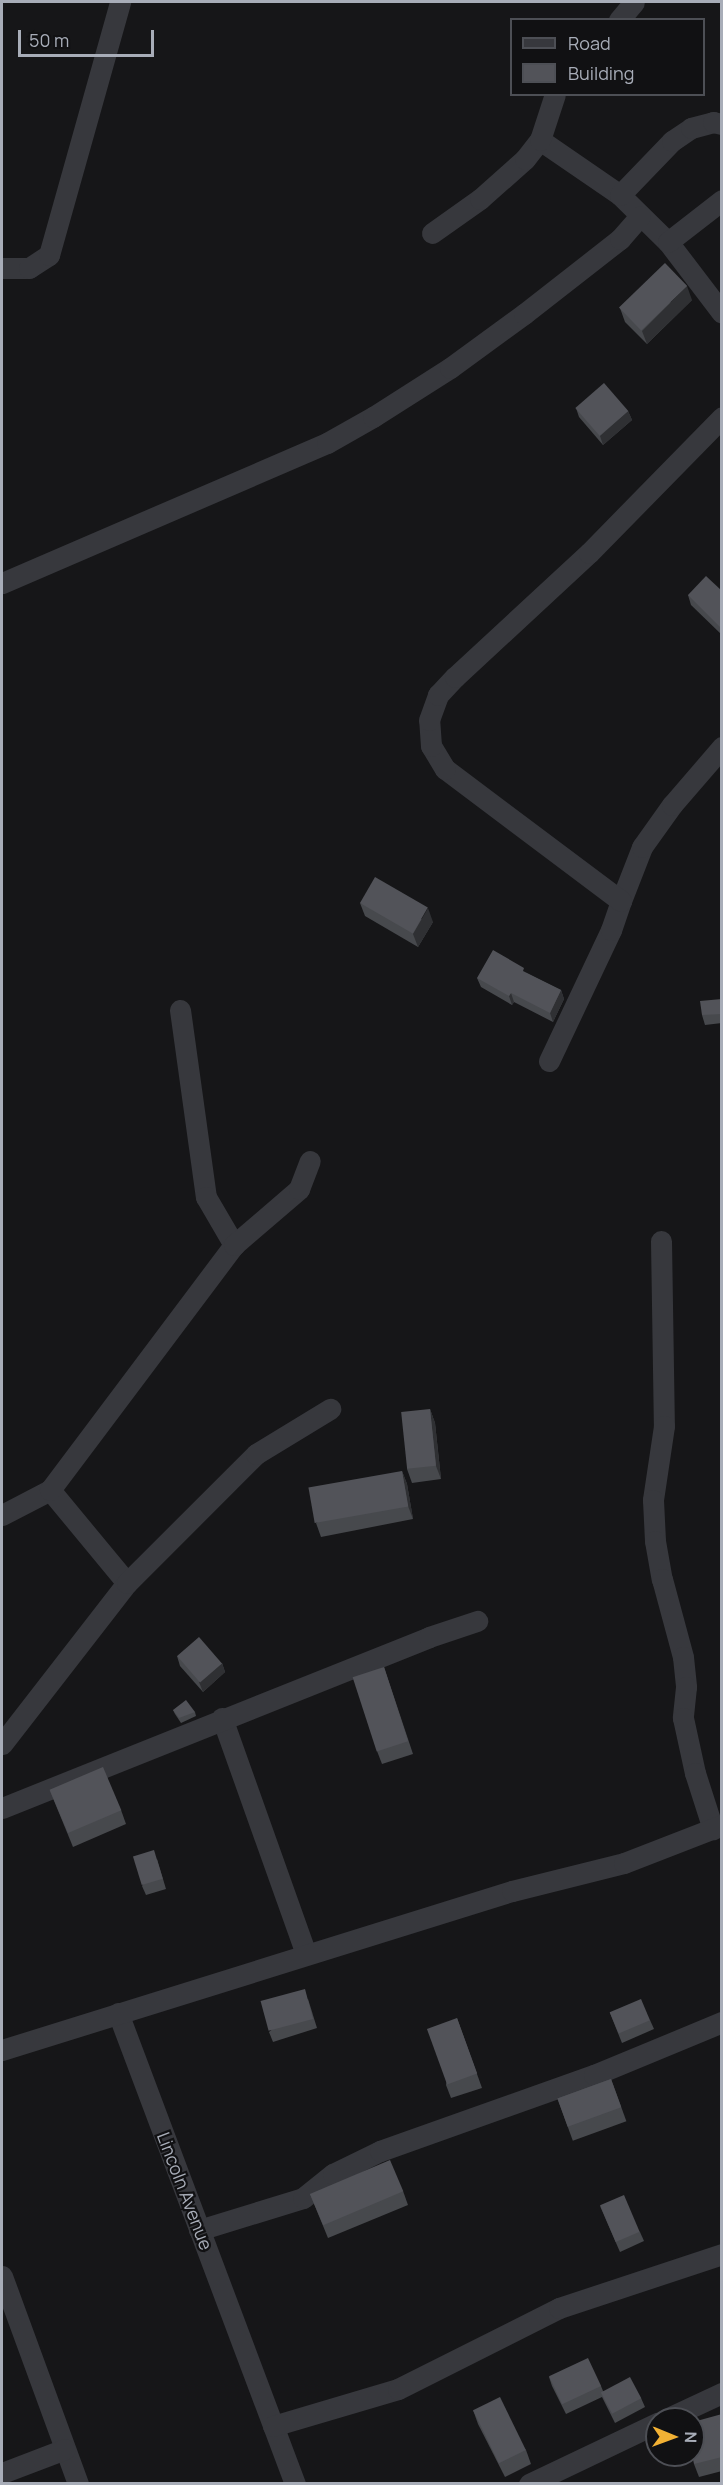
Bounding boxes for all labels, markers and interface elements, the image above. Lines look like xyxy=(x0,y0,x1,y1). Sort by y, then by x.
scale bar xyxy=(21,18,158,56)
legend xyxy=(510,18,705,96)
text: 50 m xyxy=(29,28,69,52)
text: Road xyxy=(568,31,611,55)
text: Building xyxy=(568,61,634,85)
street label: Lincoln Avenue xyxy=(153,2129,217,2253)
north arrow xyxy=(645,2407,705,2467)
text: N xyxy=(680,2431,702,2443)

